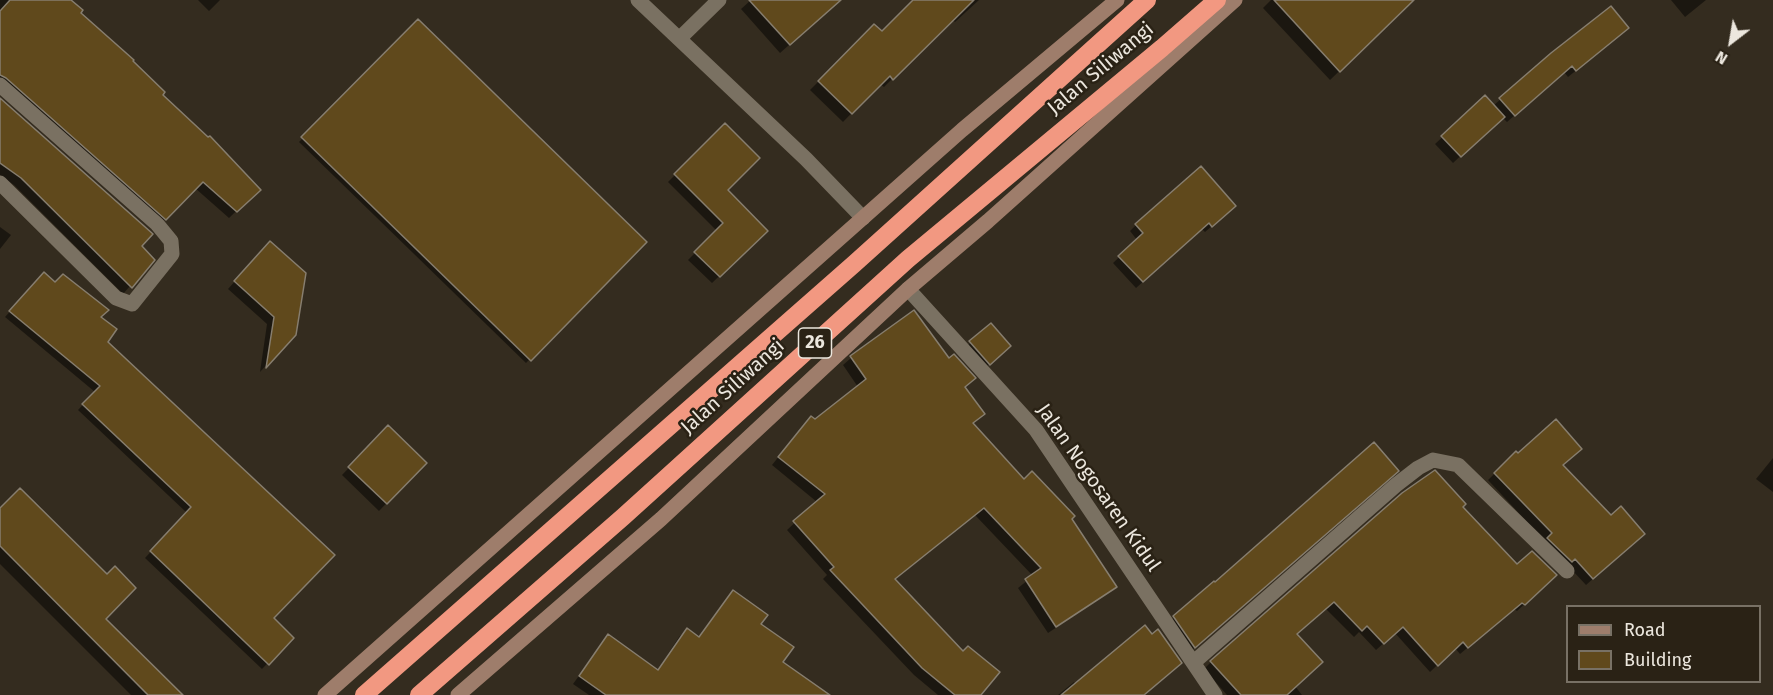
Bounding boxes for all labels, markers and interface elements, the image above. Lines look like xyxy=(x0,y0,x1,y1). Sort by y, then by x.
north arrow xyxy=(1701,12,1761,72)
street label: Jalan Siliwangi xyxy=(1043,18,1159,120)
text: N xyxy=(1712,47,1731,69)
road number: 26 xyxy=(798,328,832,358)
street label: Jalan Siliwangi xyxy=(676,334,790,440)
street label: Jalan Nogosaren Kidul xyxy=(1031,399,1165,577)
legend xyxy=(1566,605,1761,683)
text: Road xyxy=(1624,619,1666,641)
text: Building xyxy=(1624,649,1691,671)

